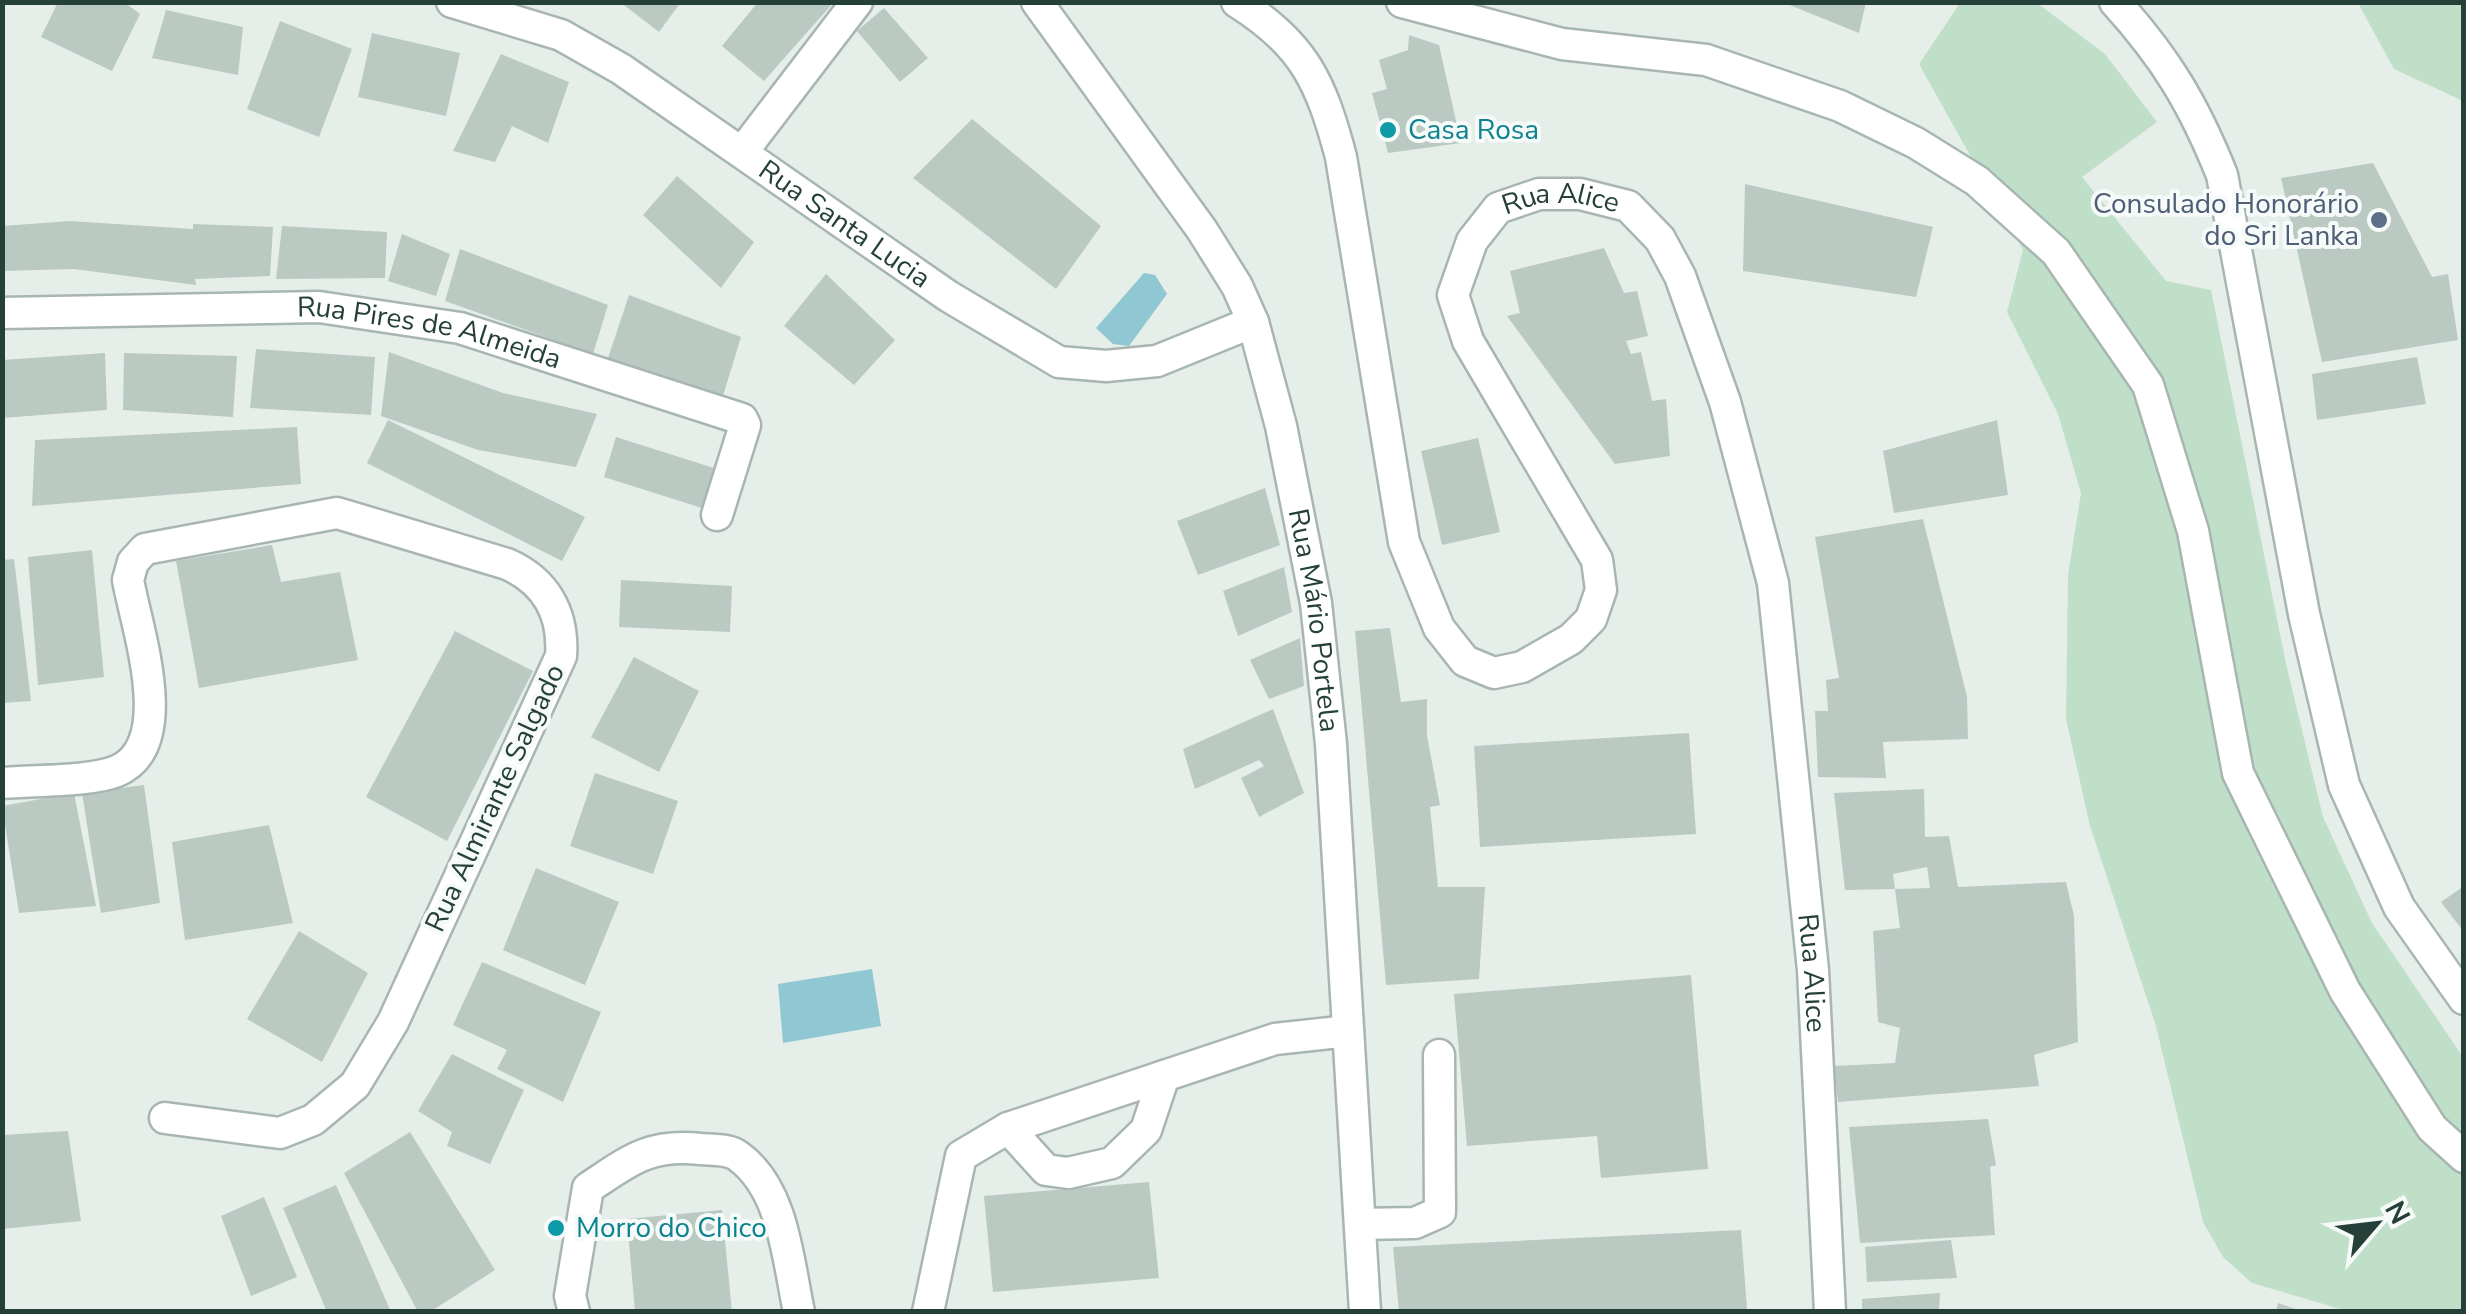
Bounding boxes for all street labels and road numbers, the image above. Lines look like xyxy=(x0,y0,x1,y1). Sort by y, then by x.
street label: Rua Santa Lucia xyxy=(751,151,938,297)
street label: Rua Alice xyxy=(1497,175,1624,224)
street label: Rua Pires de Almeida xyxy=(297,288,566,378)
street label: Rua Mário Portela xyxy=(1279,505,1349,734)
street label: Rua Almirante Salgado xyxy=(416,658,574,938)
street label: Rua Alice xyxy=(1788,912,1835,1033)

